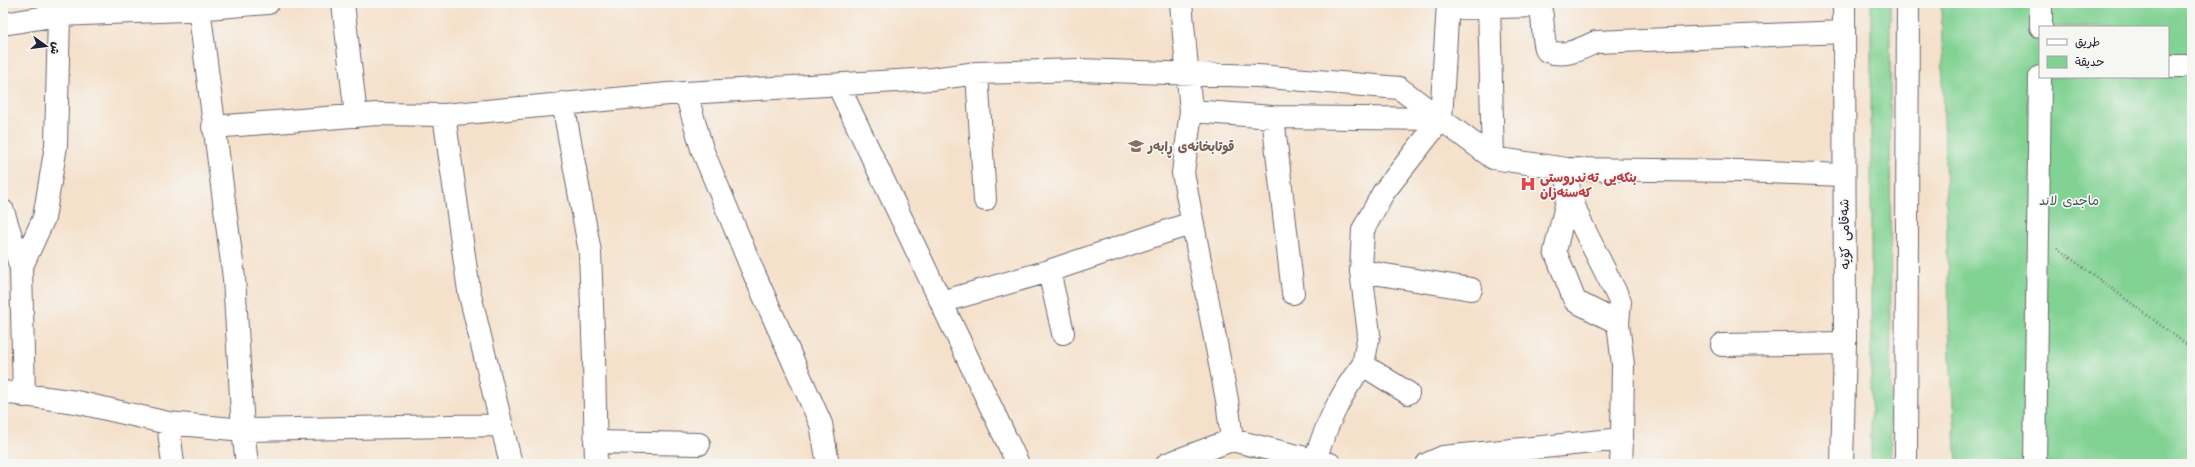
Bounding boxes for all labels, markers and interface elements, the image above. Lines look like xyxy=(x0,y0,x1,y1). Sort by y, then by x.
north arrow xyxy=(26,26,66,66)
legend xyxy=(2039,26,2169,78)
text: طريق xyxy=(2075,33,2100,52)
text: ش xyxy=(45,40,65,56)
text: حديقة xyxy=(2075,53,2104,72)
school or university icon: قوتابخانەی ڕابەر xyxy=(1127,137,1145,155)
place label: قوتابخانەی ڕابەر xyxy=(1147,137,1235,158)
place label: بنکەیی تەندروستی کەسنەزان xyxy=(1540,168,1637,204)
hospital icon: بنکەیی تەندروستی کەسنەزان xyxy=(1519,175,1537,193)
park label: ماجدی لاند xyxy=(2039,191,2099,212)
street label: شەقامی کۆیە xyxy=(1834,198,1857,270)

